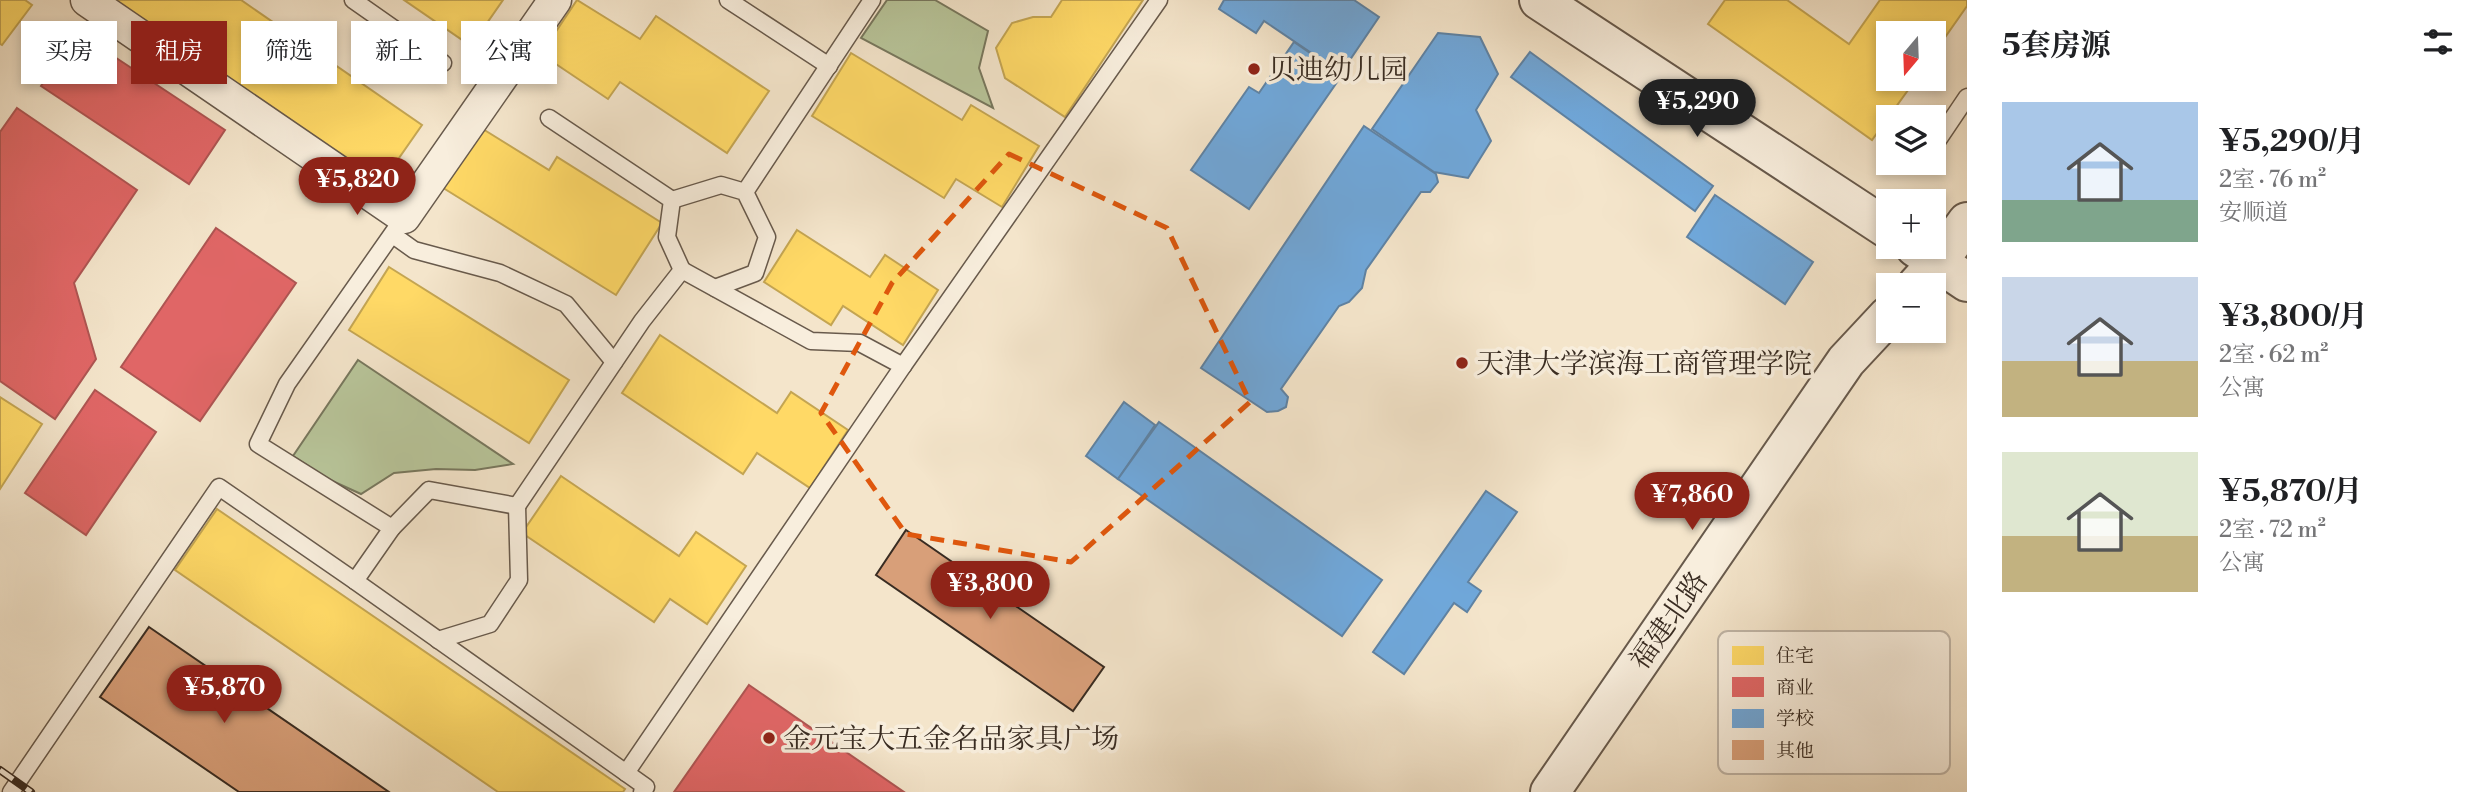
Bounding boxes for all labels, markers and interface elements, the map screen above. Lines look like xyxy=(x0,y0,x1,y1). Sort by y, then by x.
chip: 买房 xyxy=(21,21,117,84)
chip: 租房 xyxy=(131,21,227,84)
chip: 筛选 xyxy=(241,21,337,84)
chip: 新上 xyxy=(351,21,447,84)
chip: 公寓 xyxy=(461,21,557,84)
north arrow xyxy=(1876,21,1946,91)
map controls xyxy=(1876,21,1946,343)
icon: filters xyxy=(2419,23,2457,61)
text: 5套房源 xyxy=(2002,27,2111,65)
place label: 贝迪幼儿园 xyxy=(1268,53,1408,88)
marker: 贝迪幼儿园 xyxy=(1246,61,1262,77)
pin: ¥5,290 xyxy=(1640,80,1754,139)
text: ¥5,290 xyxy=(1655,88,1739,116)
button: layers xyxy=(1876,105,1946,175)
text: ¥5,290/月 xyxy=(2219,123,2365,161)
icon: home xyxy=(2058,130,2142,214)
pin: ¥5,820 xyxy=(300,158,414,217)
text: ¥5,820 xyxy=(315,166,399,194)
text: 2室 · 76 m² xyxy=(2219,166,2326,194)
button: + xyxy=(1876,189,1946,259)
text: 安顺道 xyxy=(2219,199,2288,227)
button: − xyxy=(1876,273,1946,343)
text: ¥3,800/月 xyxy=(2219,298,2368,336)
icon: home xyxy=(2058,305,2142,389)
text: 2室 · 62 m² xyxy=(2219,341,2328,369)
place label: 天津大学滨海工商管理学院 xyxy=(1476,347,1812,382)
marker: 天津大学滨海工商管理学院 xyxy=(1454,355,1470,371)
text: 公寓 xyxy=(2219,374,2265,402)
pin: ¥7,860 xyxy=(1635,472,1749,532)
text: ¥5,870/月 xyxy=(2219,473,2363,511)
icon: home xyxy=(2058,480,2142,564)
text: ¥7,860 xyxy=(1650,481,1734,509)
text: 2室 · 72 m² xyxy=(2219,516,2326,544)
text: 公寓 xyxy=(2219,549,2265,577)
pin: ¥3,800 xyxy=(933,562,1047,621)
street label: 福建北路 xyxy=(1623,565,1716,677)
text: ¥3,800 xyxy=(947,570,1033,598)
legend xyxy=(1718,631,1950,774)
text: 住宅 xyxy=(1776,644,1814,668)
pin: ¥5,870 xyxy=(167,666,281,725)
text: ¥5,870 xyxy=(183,674,265,702)
text: 商业 xyxy=(1776,676,1814,700)
text: 学校 xyxy=(1776,707,1814,731)
place label: 金元宝大五金名品家具广场 xyxy=(783,722,1119,757)
marker: 金元宝大五金名品家具广场 xyxy=(761,730,777,746)
text: 其他 xyxy=(1776,739,1814,763)

